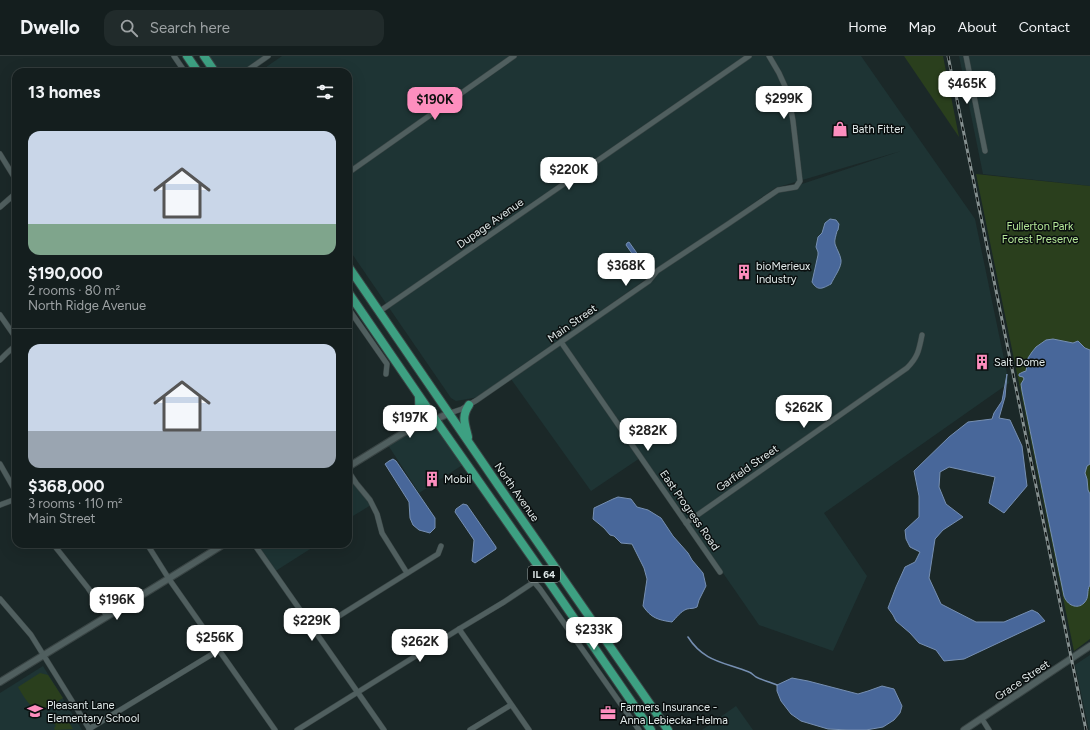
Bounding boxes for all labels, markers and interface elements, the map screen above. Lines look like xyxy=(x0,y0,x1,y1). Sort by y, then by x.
search box xyxy=(104,10,384,46)
text: Dwello xyxy=(20,16,80,39)
icon: search xyxy=(118,17,140,39)
text: Search here xyxy=(150,19,230,37)
text: Home xyxy=(848,19,887,36)
text: Map xyxy=(909,19,936,36)
text: About xyxy=(958,19,997,36)
text: Contact xyxy=(1019,19,1070,36)
pin: $465K xyxy=(939,71,995,105)
text: $465K xyxy=(947,76,987,91)
icon: filters xyxy=(314,81,336,103)
text: 13 homes xyxy=(28,82,100,102)
pin: $299K xyxy=(756,86,812,120)
pin: $190K xyxy=(407,87,463,121)
text: $299K xyxy=(765,91,803,106)
text: $190K xyxy=(416,92,454,107)
shop icon: Bath Fitter xyxy=(831,120,849,138)
place label: Bath Fitter xyxy=(852,123,904,136)
icon: home xyxy=(146,157,218,229)
pin: $220K xyxy=(541,157,597,191)
text: $220K xyxy=(549,162,589,177)
street label: Dupage Avenue xyxy=(455,196,526,251)
park label: Fullerton Park Forest Preserve xyxy=(1002,220,1078,246)
pin: $368K xyxy=(598,253,654,287)
text: $368K xyxy=(607,258,645,273)
place label: bioMerieux Industry xyxy=(756,260,811,286)
text: $190,000 xyxy=(28,263,103,283)
building icon: bioMerieux Industry xyxy=(735,263,753,281)
text: 2 rooms · 80 m² xyxy=(28,283,120,298)
text: North Ridge Avenue xyxy=(28,298,146,313)
street label: Main Street xyxy=(545,302,599,345)
building icon: Salt Dome xyxy=(973,353,991,371)
place label: Salt Dome xyxy=(994,356,1045,369)
icon: home xyxy=(146,370,218,442)
pin: $262K xyxy=(776,395,832,429)
text: $262K xyxy=(785,400,823,415)
pin: $197K xyxy=(382,405,438,439)
text: $197K xyxy=(392,410,428,425)
pin: $282K xyxy=(620,418,676,452)
text: $282K xyxy=(629,423,667,438)
street label: Garfield Street xyxy=(714,442,781,495)
street label: North Avenue xyxy=(492,460,542,524)
street label: East Progress Road xyxy=(657,468,722,553)
building icon: Mobil xyxy=(423,470,441,488)
place label: Mobil xyxy=(444,473,471,486)
text: $368,000 xyxy=(28,476,105,496)
text: 3 rooms · 110 m² xyxy=(28,496,123,511)
text: Main Street xyxy=(28,511,96,526)
road number: IL 64 xyxy=(528,566,560,582)
pin: $196K xyxy=(89,587,145,621)
text: $196K xyxy=(99,592,135,607)
pin: $229K xyxy=(284,608,340,642)
text: $229K xyxy=(293,613,331,628)
pin: $233K xyxy=(566,617,622,651)
text: $233K xyxy=(575,622,613,637)
pin: $256K xyxy=(187,625,243,659)
pin: $262K xyxy=(392,629,448,663)
text: $256K xyxy=(196,630,234,645)
text: $262K xyxy=(401,634,439,649)
street label: Grace Street xyxy=(992,657,1052,703)
place label: Pleasant Lane Elementary School xyxy=(47,699,139,725)
place label: Farmers Insurance - Anna Lebiecka-Helma xyxy=(620,701,728,727)
school or university icon: Pleasant Lane Elementary School xyxy=(26,702,44,720)
office icon: Farmers Insurance - Anna Lebiecka-Helma xyxy=(599,704,617,722)

